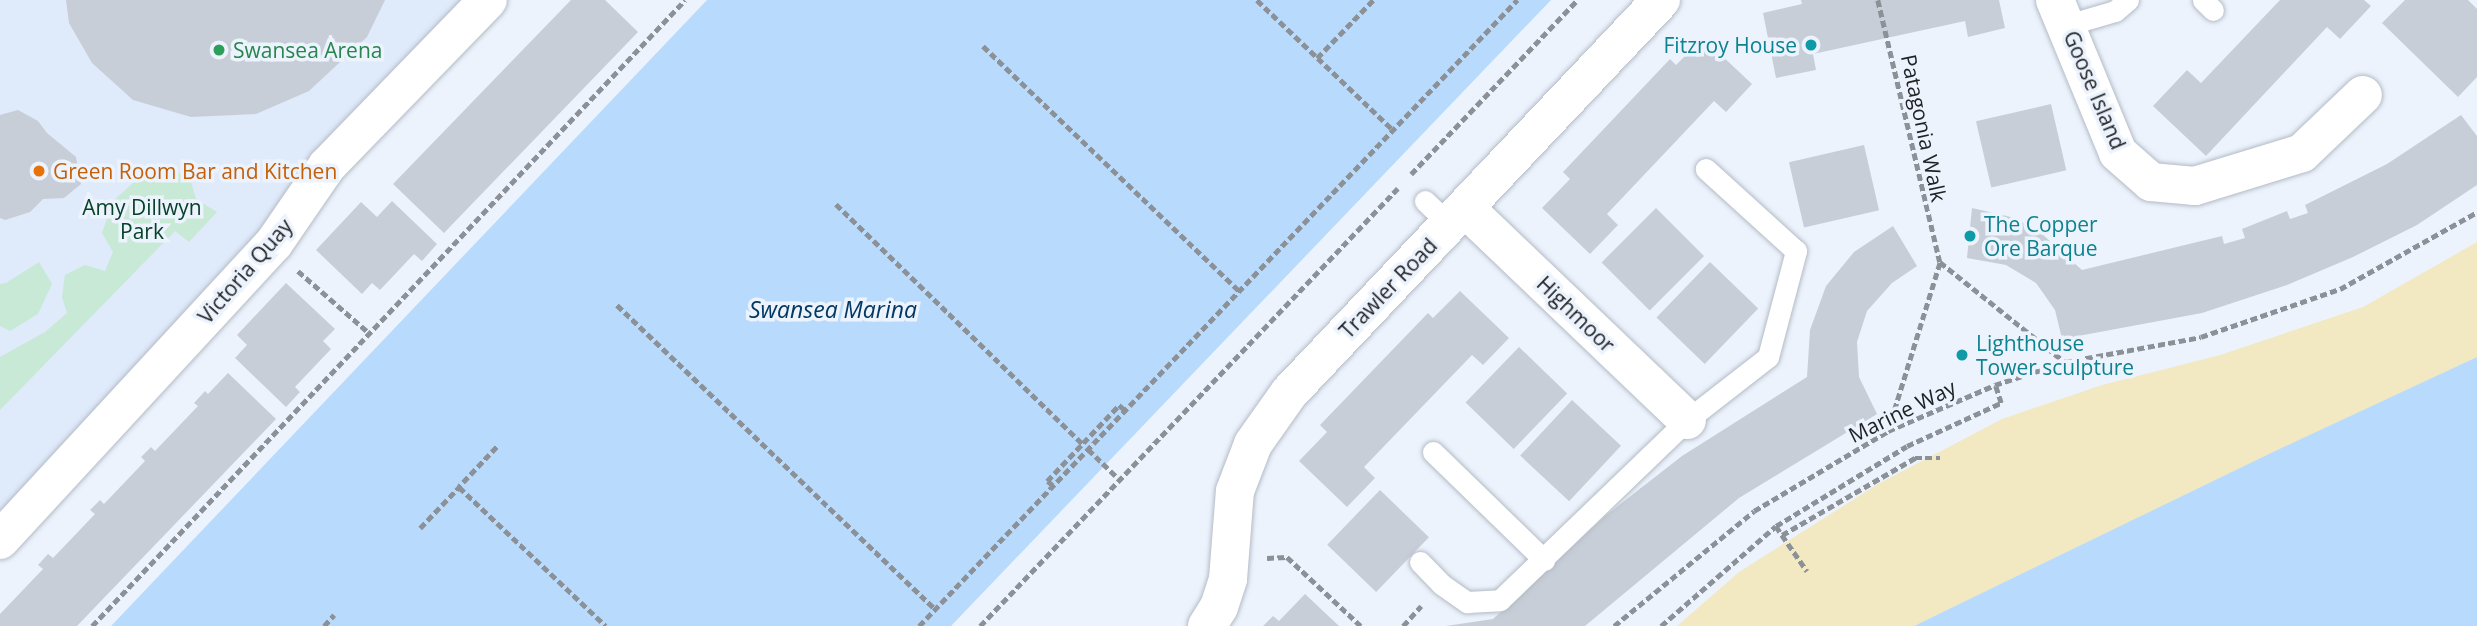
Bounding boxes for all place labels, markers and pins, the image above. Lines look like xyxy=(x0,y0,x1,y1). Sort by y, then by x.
place label: Fitzroy House xyxy=(1664,32,1797,58)
place label: Swansea Arena xyxy=(233,37,382,63)
marker: Fitzroy House xyxy=(1803,37,1819,53)
marker: Swansea Arena xyxy=(211,42,227,58)
place label: Green Room Bar and Kitchen xyxy=(53,158,337,184)
marker: Green Room Bar and Kitchen xyxy=(31,163,47,179)
place label: The Copper Ore Barque xyxy=(1984,211,2098,261)
marker: The Copper Ore Barque xyxy=(1962,228,1978,244)
place label: Lighthouse Tower sculpture xyxy=(1976,330,2134,380)
marker: Lighthouse Tower sculpture xyxy=(1954,347,1970,363)

